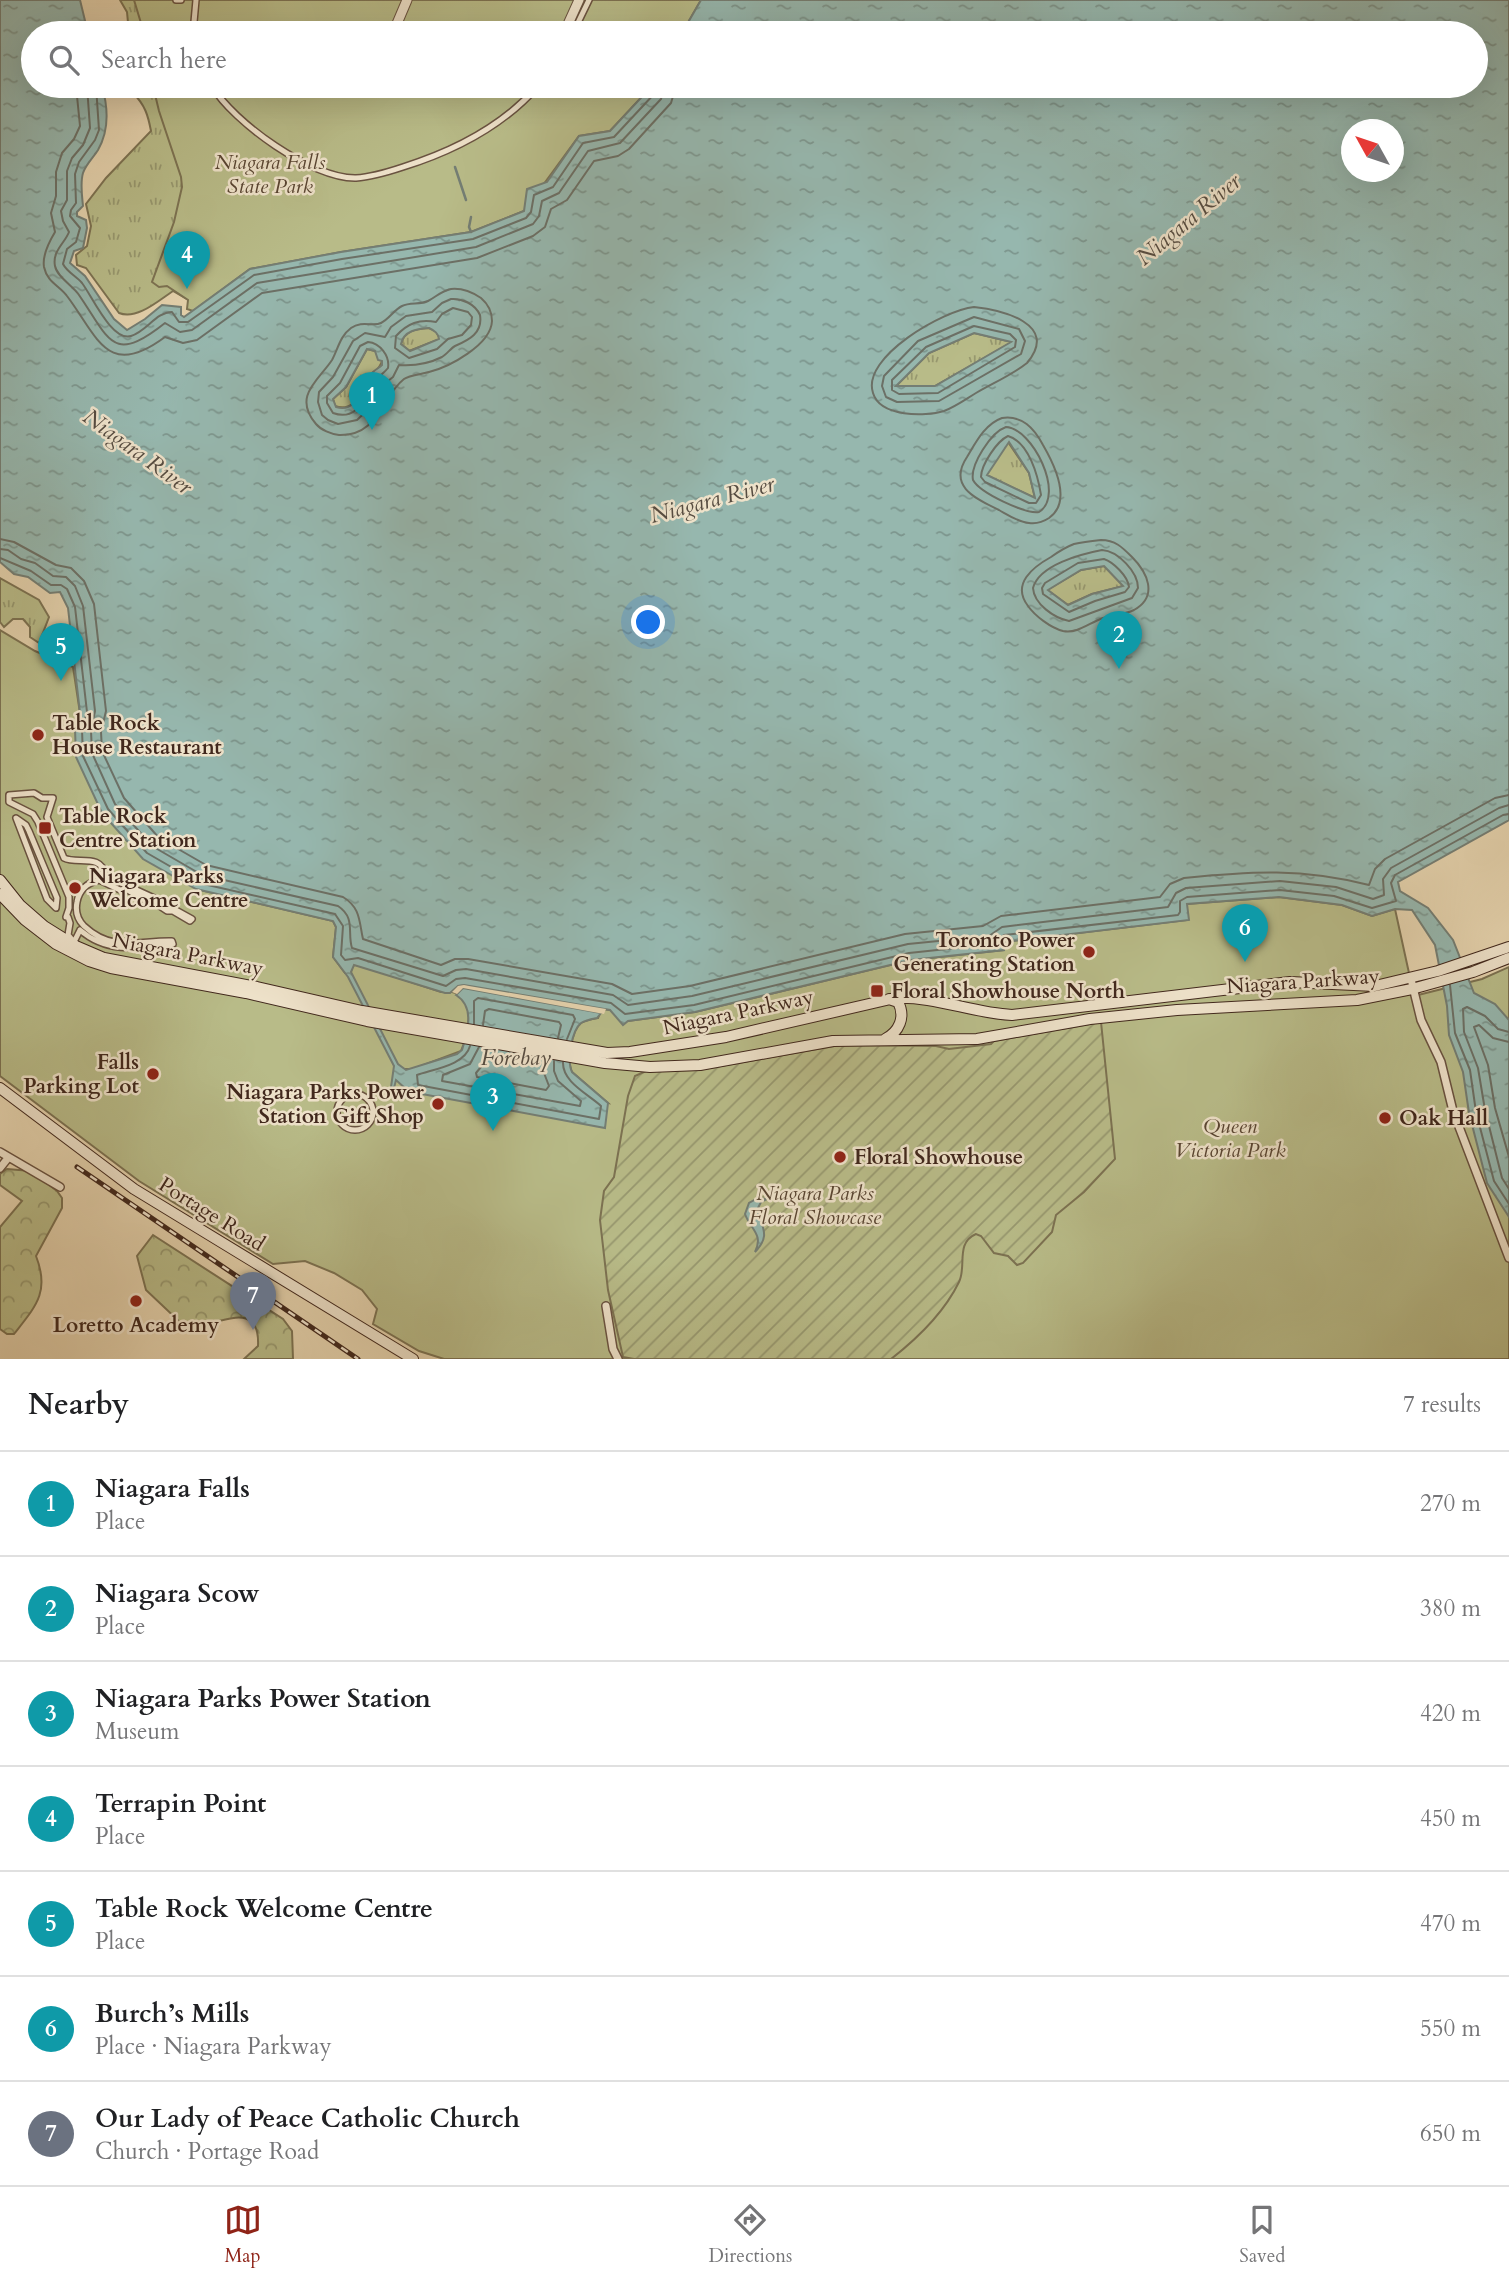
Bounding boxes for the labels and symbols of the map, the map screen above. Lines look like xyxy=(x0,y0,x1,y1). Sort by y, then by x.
north arrow xyxy=(1341,119,1404,182)
park label: Niagara Falls State Park xyxy=(215,148,325,201)
water label: Niagara River xyxy=(1129,165,1248,272)
pin: 4 xyxy=(164,231,210,289)
pin: 1 xyxy=(349,372,395,430)
water label: Niagara River xyxy=(77,401,200,502)
water label: Niagara River xyxy=(646,468,779,531)
your location xyxy=(631,605,665,639)
pin: 2 xyxy=(1096,611,1142,669)
pin: 5 xyxy=(38,623,84,681)
place label: Table Rock House Restaurant xyxy=(52,709,222,762)
marker: Table Rock House Restaurant xyxy=(30,727,46,743)
place label: Table Rock Centre Station xyxy=(59,802,197,855)
marker: Table Rock Centre Station xyxy=(37,820,53,836)
place label: Niagara Parks Welcome Centre xyxy=(88,862,248,915)
marker: Niagara Parks Welcome Centre xyxy=(67,880,83,896)
pin: 6 xyxy=(1222,904,1268,962)
street label: Niagara Parkway xyxy=(110,926,266,983)
place label: Toronto Power Generating Station xyxy=(893,926,1076,979)
marker: Toronto Power Generating Station xyxy=(1081,944,1097,960)
street label: Niagara Parkway xyxy=(1225,962,1381,1001)
place label: Floral Showhouse North xyxy=(891,977,1125,1006)
street label: Niagara Parkway xyxy=(660,982,816,1043)
marker: Floral Showhouse North xyxy=(869,983,885,999)
water label: Forebay xyxy=(481,1042,551,1073)
place label: Falls Parking Lot xyxy=(23,1048,140,1101)
marker: Falls Parking Lot xyxy=(145,1066,161,1082)
pin: 3 xyxy=(470,1073,516,1131)
place label: Niagara Parks Power Station Gift Shop xyxy=(226,1078,425,1131)
marker: Niagara Parks Power Station Gift Shop xyxy=(430,1096,446,1112)
place label: Oak Hall xyxy=(1399,1104,1488,1133)
marker: Oak Hall xyxy=(1377,1110,1393,1126)
park label: Queen Victoria Park xyxy=(1174,1112,1286,1165)
place label: Floral Showhouse xyxy=(854,1143,1023,1172)
marker: Floral Showhouse xyxy=(832,1149,848,1165)
street label: Portage Road xyxy=(153,1170,270,1259)
park label: Niagara Parks Floral Showcase xyxy=(749,1179,882,1232)
pin: 7 xyxy=(230,1272,276,1330)
marker: Loretto Academy xyxy=(128,1293,144,1309)
place label: Loretto Academy xyxy=(53,1311,219,1340)

